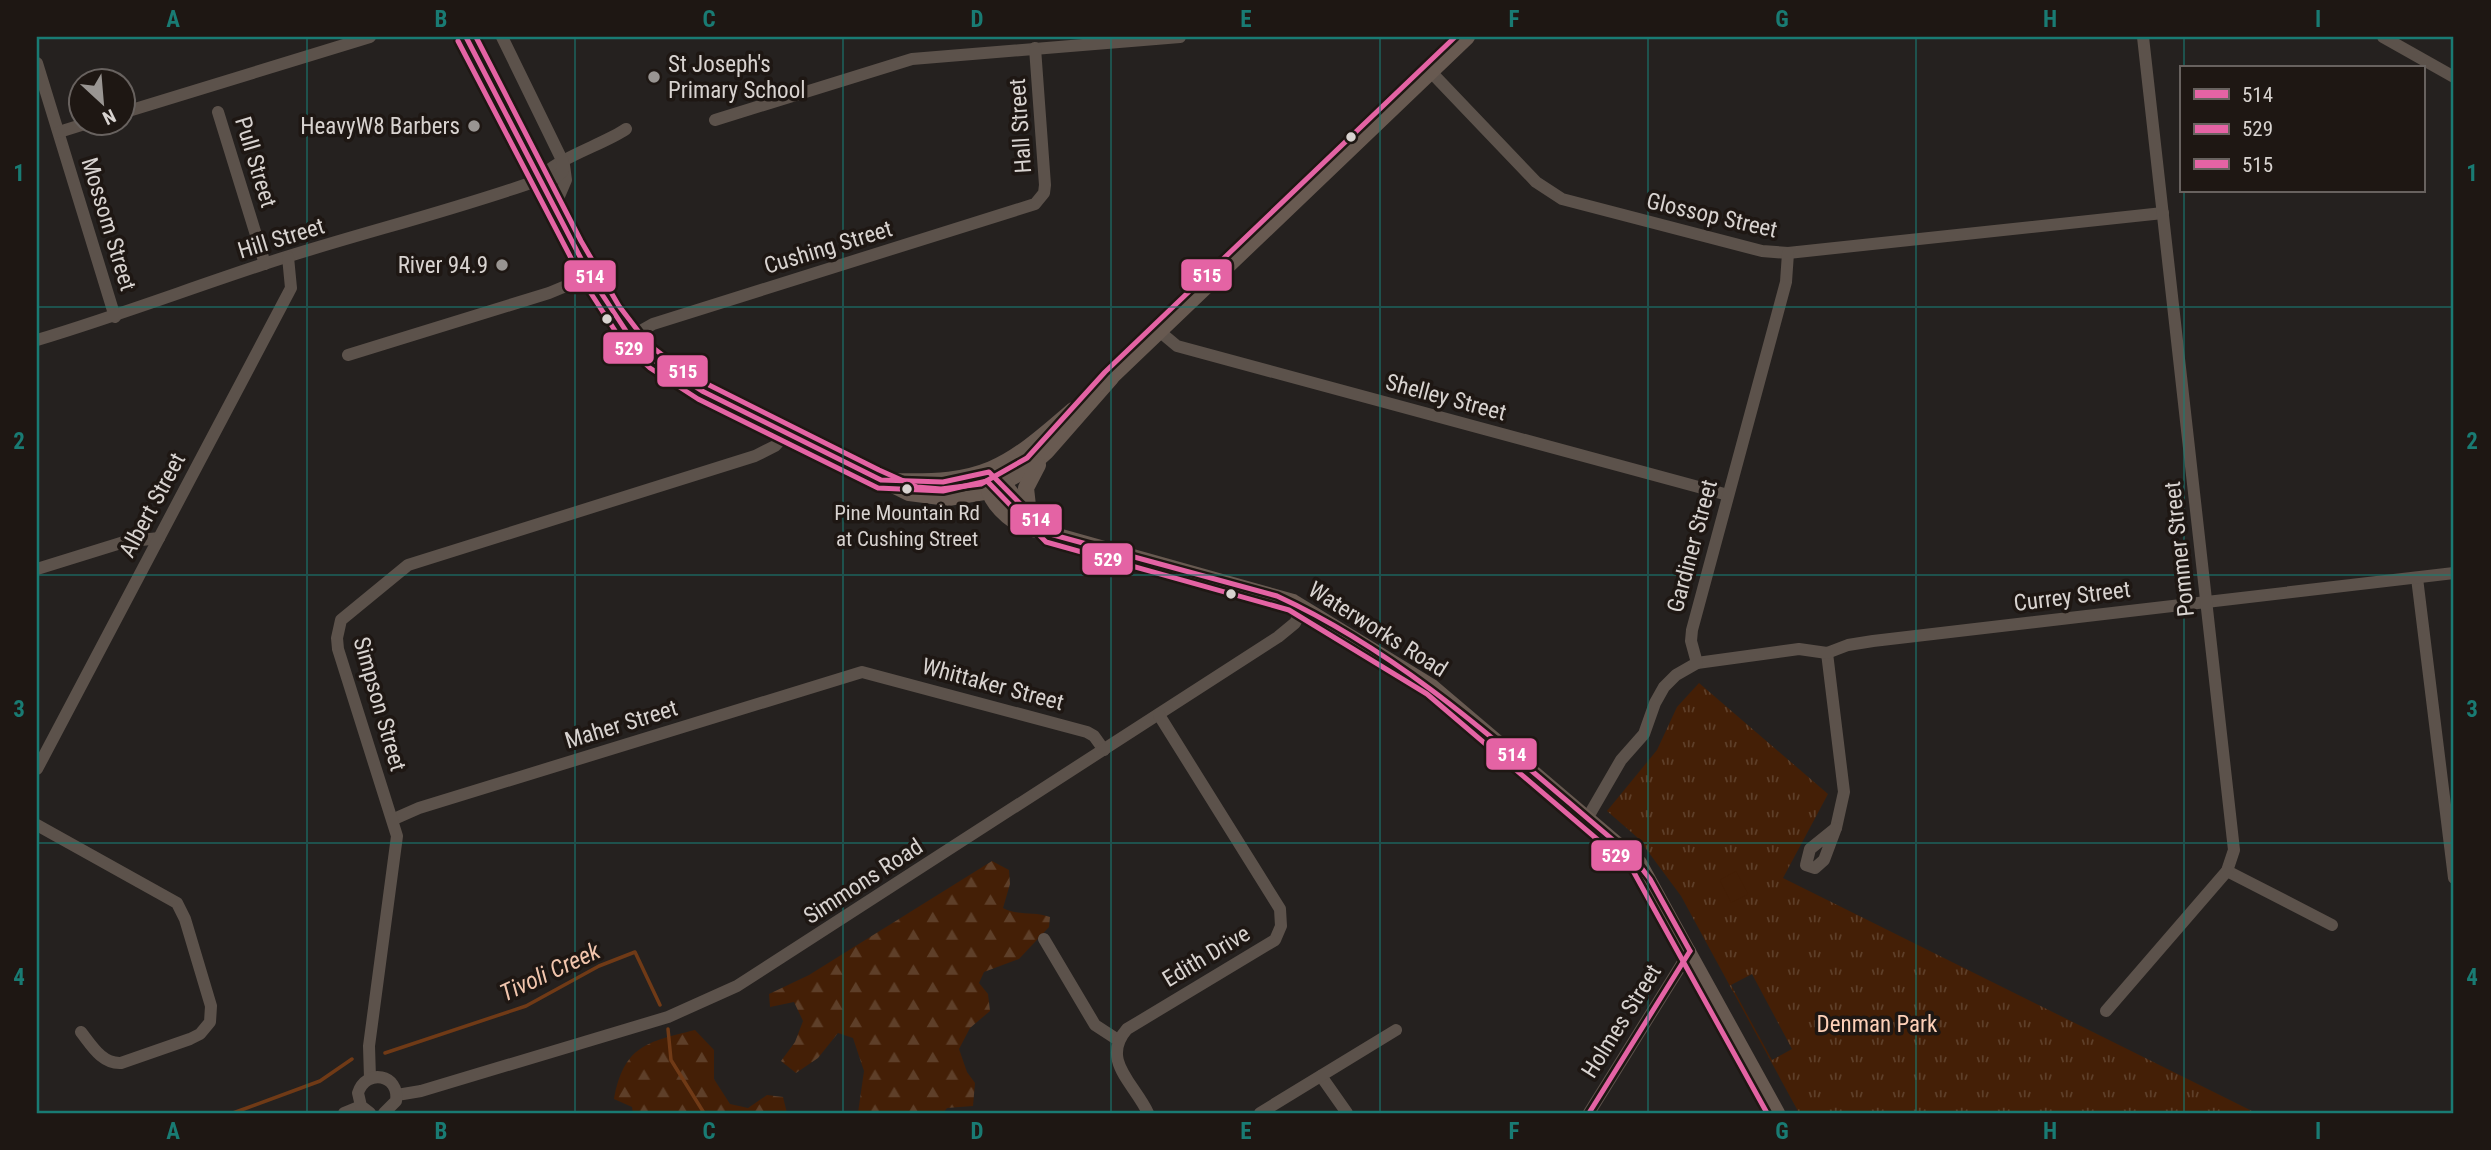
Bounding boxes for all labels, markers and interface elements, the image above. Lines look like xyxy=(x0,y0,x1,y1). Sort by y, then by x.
text: A xyxy=(166,6,180,33)
text: B xyxy=(435,6,447,33)
text: C xyxy=(702,6,716,33)
text: D xyxy=(971,6,984,33)
text: E xyxy=(1240,6,1252,33)
text: F xyxy=(1509,6,1520,33)
text: G xyxy=(1775,6,1789,33)
text: H xyxy=(2043,6,2057,33)
text: I xyxy=(2315,6,2321,33)
place label: St Joseph's Primary School xyxy=(668,51,805,104)
north arrow xyxy=(66,66,136,136)
legend xyxy=(2180,66,2424,192)
marker: St Joseph's Primary School xyxy=(646,69,662,85)
street label: Hall Street xyxy=(1004,78,1037,174)
text: 514 xyxy=(2242,83,2273,107)
text: N xyxy=(99,104,120,130)
street label: Pull Street xyxy=(229,113,282,211)
place label: HeavyW8 Barbers xyxy=(300,113,460,140)
text: 529 xyxy=(2242,117,2273,141)
marker: HeavyW8 Barbers xyxy=(466,118,482,134)
unlabelled marker xyxy=(1344,130,1358,144)
text: 515 xyxy=(2242,153,2273,177)
street label: Mossom Street xyxy=(75,154,142,294)
text: 1 xyxy=(13,160,25,187)
text: 1 xyxy=(2466,160,2478,187)
street label: Glossop Street xyxy=(1644,187,1780,244)
street label: Hill Street xyxy=(235,213,328,264)
street label: Cushing Street xyxy=(761,215,896,280)
place label: River 94.9 xyxy=(398,252,488,279)
marker: River 94.9 xyxy=(494,257,510,273)
line badge: 515 xyxy=(1180,258,1233,292)
line badge: 514 xyxy=(563,259,617,293)
text: 515 xyxy=(1193,264,1221,287)
text: 514 xyxy=(576,265,604,288)
unlabelled marker xyxy=(600,312,614,326)
line badge: 529 xyxy=(602,331,655,365)
text: 529 xyxy=(615,337,643,360)
line badge: 515 xyxy=(656,354,709,388)
text: 515 xyxy=(669,360,697,383)
street label: Shelley Street xyxy=(1383,368,1509,427)
text: 2 xyxy=(13,428,25,455)
text: 2 xyxy=(2466,428,2478,455)
street label: Albert Street xyxy=(114,448,191,562)
street label: Gardiner Street xyxy=(1662,477,1723,615)
street label: Pommer Street xyxy=(2159,480,2200,618)
marker: Pine Mountain Rd at Cushing Street xyxy=(900,482,914,496)
place label: Pine Mountain Rd at Cushing Street xyxy=(834,501,980,551)
line badge: 514 xyxy=(1009,503,1063,536)
text: 514 xyxy=(1022,508,1050,531)
line badge: 529 xyxy=(1081,542,1134,576)
text: 529 xyxy=(1094,548,1122,571)
street label: Waterworks Road xyxy=(1303,576,1452,683)
street label: Currey Street xyxy=(2012,576,2132,617)
unlabelled marker xyxy=(1224,587,1238,601)
street label: Simpson Street xyxy=(347,634,412,774)
street label: Whittaker Street xyxy=(919,653,1067,716)
street label: Maher Street xyxy=(562,695,681,754)
text: 3 xyxy=(13,696,25,723)
text: 3 xyxy=(2466,696,2478,723)
line badge: 514 xyxy=(1485,737,1538,771)
text: 514 xyxy=(1498,743,1526,766)
street label: Simmons Road xyxy=(799,833,928,930)
line badge: 529 xyxy=(1590,839,1643,872)
text: 529 xyxy=(1602,844,1630,867)
street label: Edith Drive xyxy=(1158,920,1255,993)
water label: Tivoli Creek xyxy=(495,936,605,1007)
street label: Holmes Street xyxy=(1576,959,1667,1083)
text: 4 xyxy=(13,964,25,991)
text: 4 xyxy=(2466,964,2478,991)
park label: Denman Park xyxy=(1817,1011,1938,1038)
text: A xyxy=(166,1118,180,1145)
text: B xyxy=(435,1118,447,1145)
text: C xyxy=(702,1118,716,1145)
text: D xyxy=(971,1118,984,1145)
text: E xyxy=(1240,1118,1252,1145)
text: F xyxy=(1509,1118,1520,1145)
text: G xyxy=(1775,1118,1789,1145)
text: H xyxy=(2043,1118,2057,1145)
text: I xyxy=(2315,1118,2321,1145)

